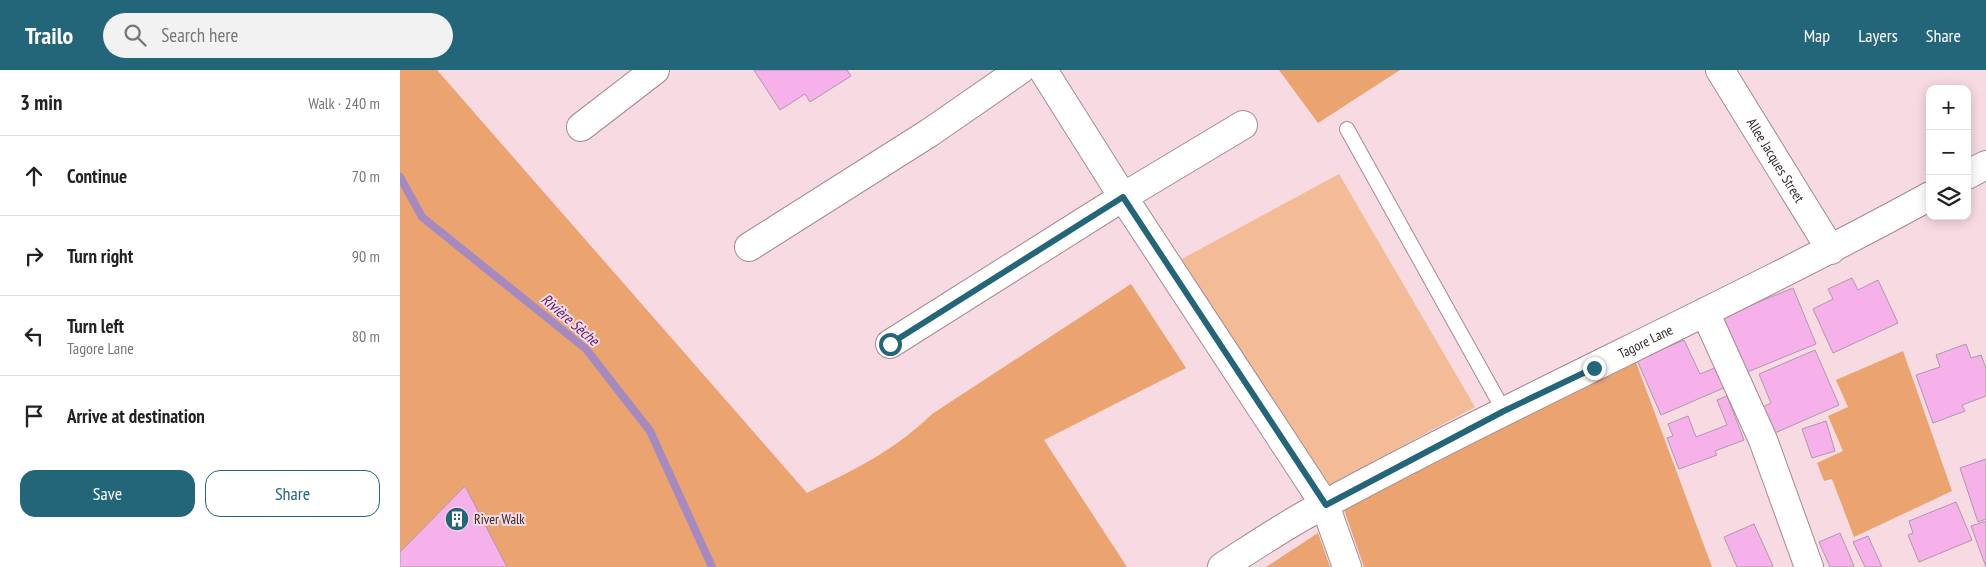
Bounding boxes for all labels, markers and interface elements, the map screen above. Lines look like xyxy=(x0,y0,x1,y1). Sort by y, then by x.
search box xyxy=(103,13,453,58)
text: Trailo xyxy=(25,20,73,51)
icon: search xyxy=(121,21,149,49)
text: Search here xyxy=(161,23,238,47)
text: Map xyxy=(1804,24,1830,47)
text: Layers xyxy=(1858,24,1898,47)
text: Share xyxy=(1926,24,1961,47)
map controls xyxy=(1926,85,1971,220)
button: + xyxy=(1926,85,1971,130)
text: 3 min xyxy=(20,89,62,116)
text: Walk · 240 m xyxy=(308,93,380,113)
street label: Allee Jacques Street xyxy=(1743,115,1809,206)
button: − xyxy=(1926,130,1971,175)
icon: ahead xyxy=(20,162,48,190)
text: Continue xyxy=(67,164,127,188)
text: 70 m xyxy=(352,166,380,186)
button: layers xyxy=(1926,175,1971,220)
icon: right xyxy=(20,242,48,270)
text: Turn right xyxy=(67,244,133,268)
text: 90 m xyxy=(352,246,380,266)
water label: Rivière Sèche xyxy=(538,290,604,350)
text: Turn left xyxy=(67,314,124,338)
street label: Tagore Lane xyxy=(1615,320,1676,363)
icon: left xyxy=(20,322,48,350)
text: 80 m xyxy=(352,326,380,346)
route start xyxy=(879,333,902,356)
text: Tagore Lane xyxy=(67,338,134,358)
route end xyxy=(1583,357,1606,380)
icon: arrive xyxy=(20,402,48,430)
text: Arrive at destination xyxy=(67,404,205,428)
button: Save xyxy=(20,470,195,517)
button: Share xyxy=(205,470,380,517)
building icon: River Walk xyxy=(444,506,470,532)
place label: River Walk xyxy=(474,510,525,528)

